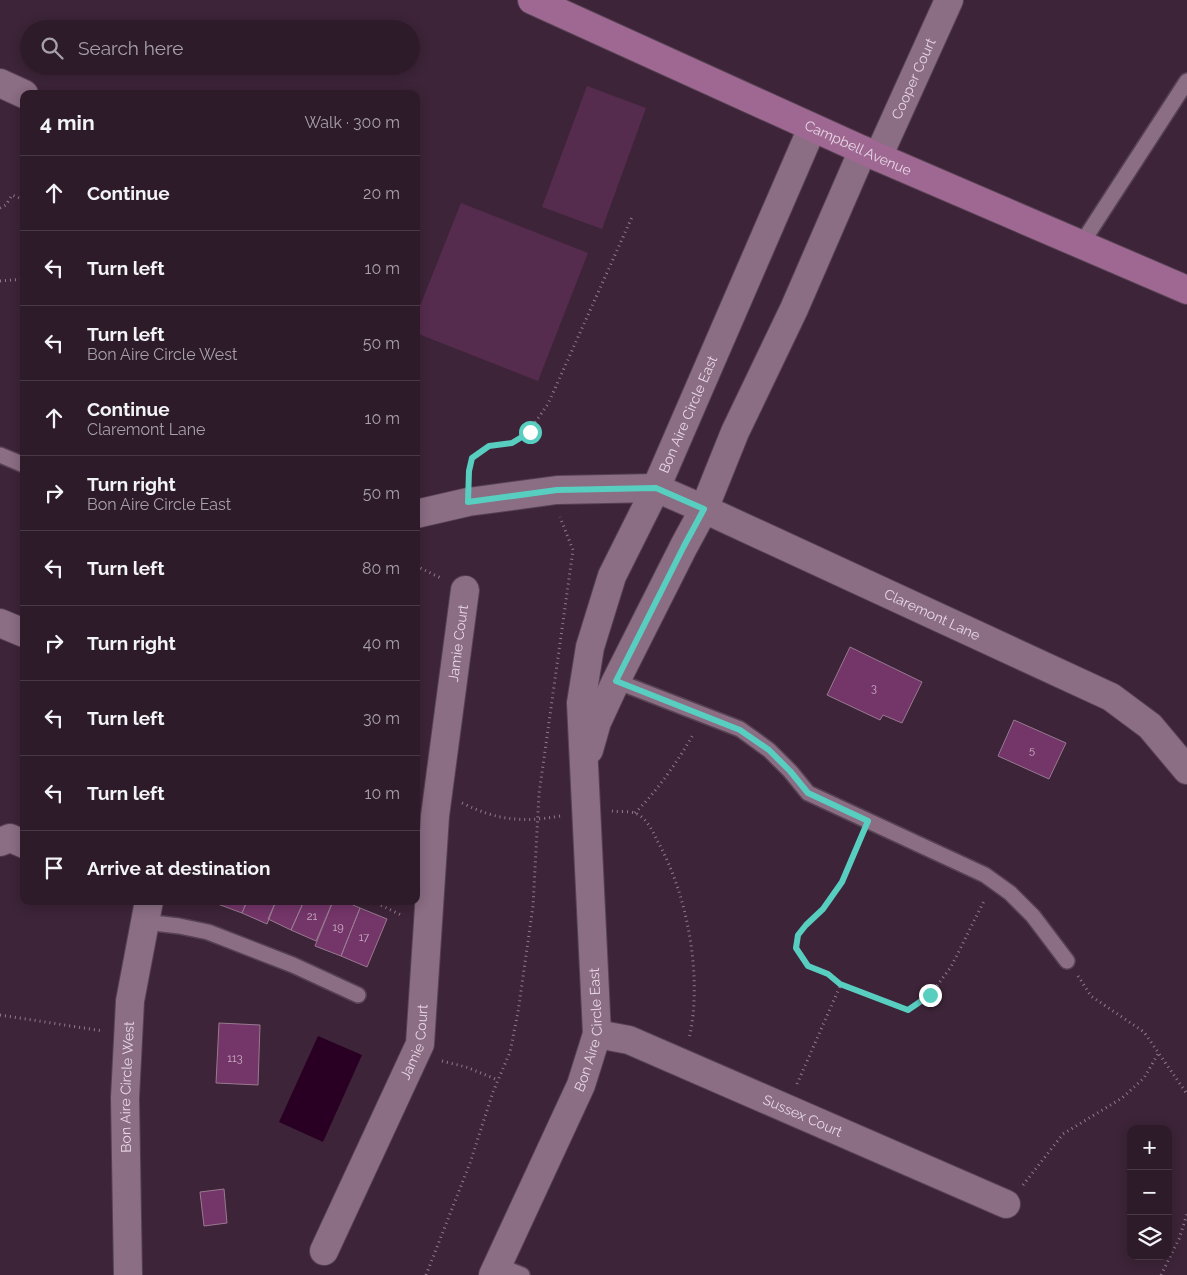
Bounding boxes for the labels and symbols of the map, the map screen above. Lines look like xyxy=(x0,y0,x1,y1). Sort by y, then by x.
street label: Cooper Court xyxy=(888,35,939,122)
street label: Campbell Avenue xyxy=(802,117,914,178)
street label: Bon Aire Circle East xyxy=(655,353,721,475)
route start xyxy=(519,421,542,444)
street label: Claremont Lane xyxy=(882,585,983,643)
street label: Jamie Court xyxy=(445,603,471,683)
house number: 3 xyxy=(871,682,877,695)
house number: 5 xyxy=(1029,744,1035,757)
house number: 21 xyxy=(307,910,318,923)
house number: 19 xyxy=(332,921,344,934)
house number: 17 xyxy=(359,931,369,944)
street label: Bon Aire Circle East xyxy=(571,967,605,1094)
route end xyxy=(919,984,942,1007)
street label: Jamie Court xyxy=(397,1003,431,1082)
street label: Bon Aire Circle West xyxy=(117,1021,137,1153)
house number: 113 xyxy=(227,1052,243,1065)
street label: Sussex Court xyxy=(761,1091,845,1140)

